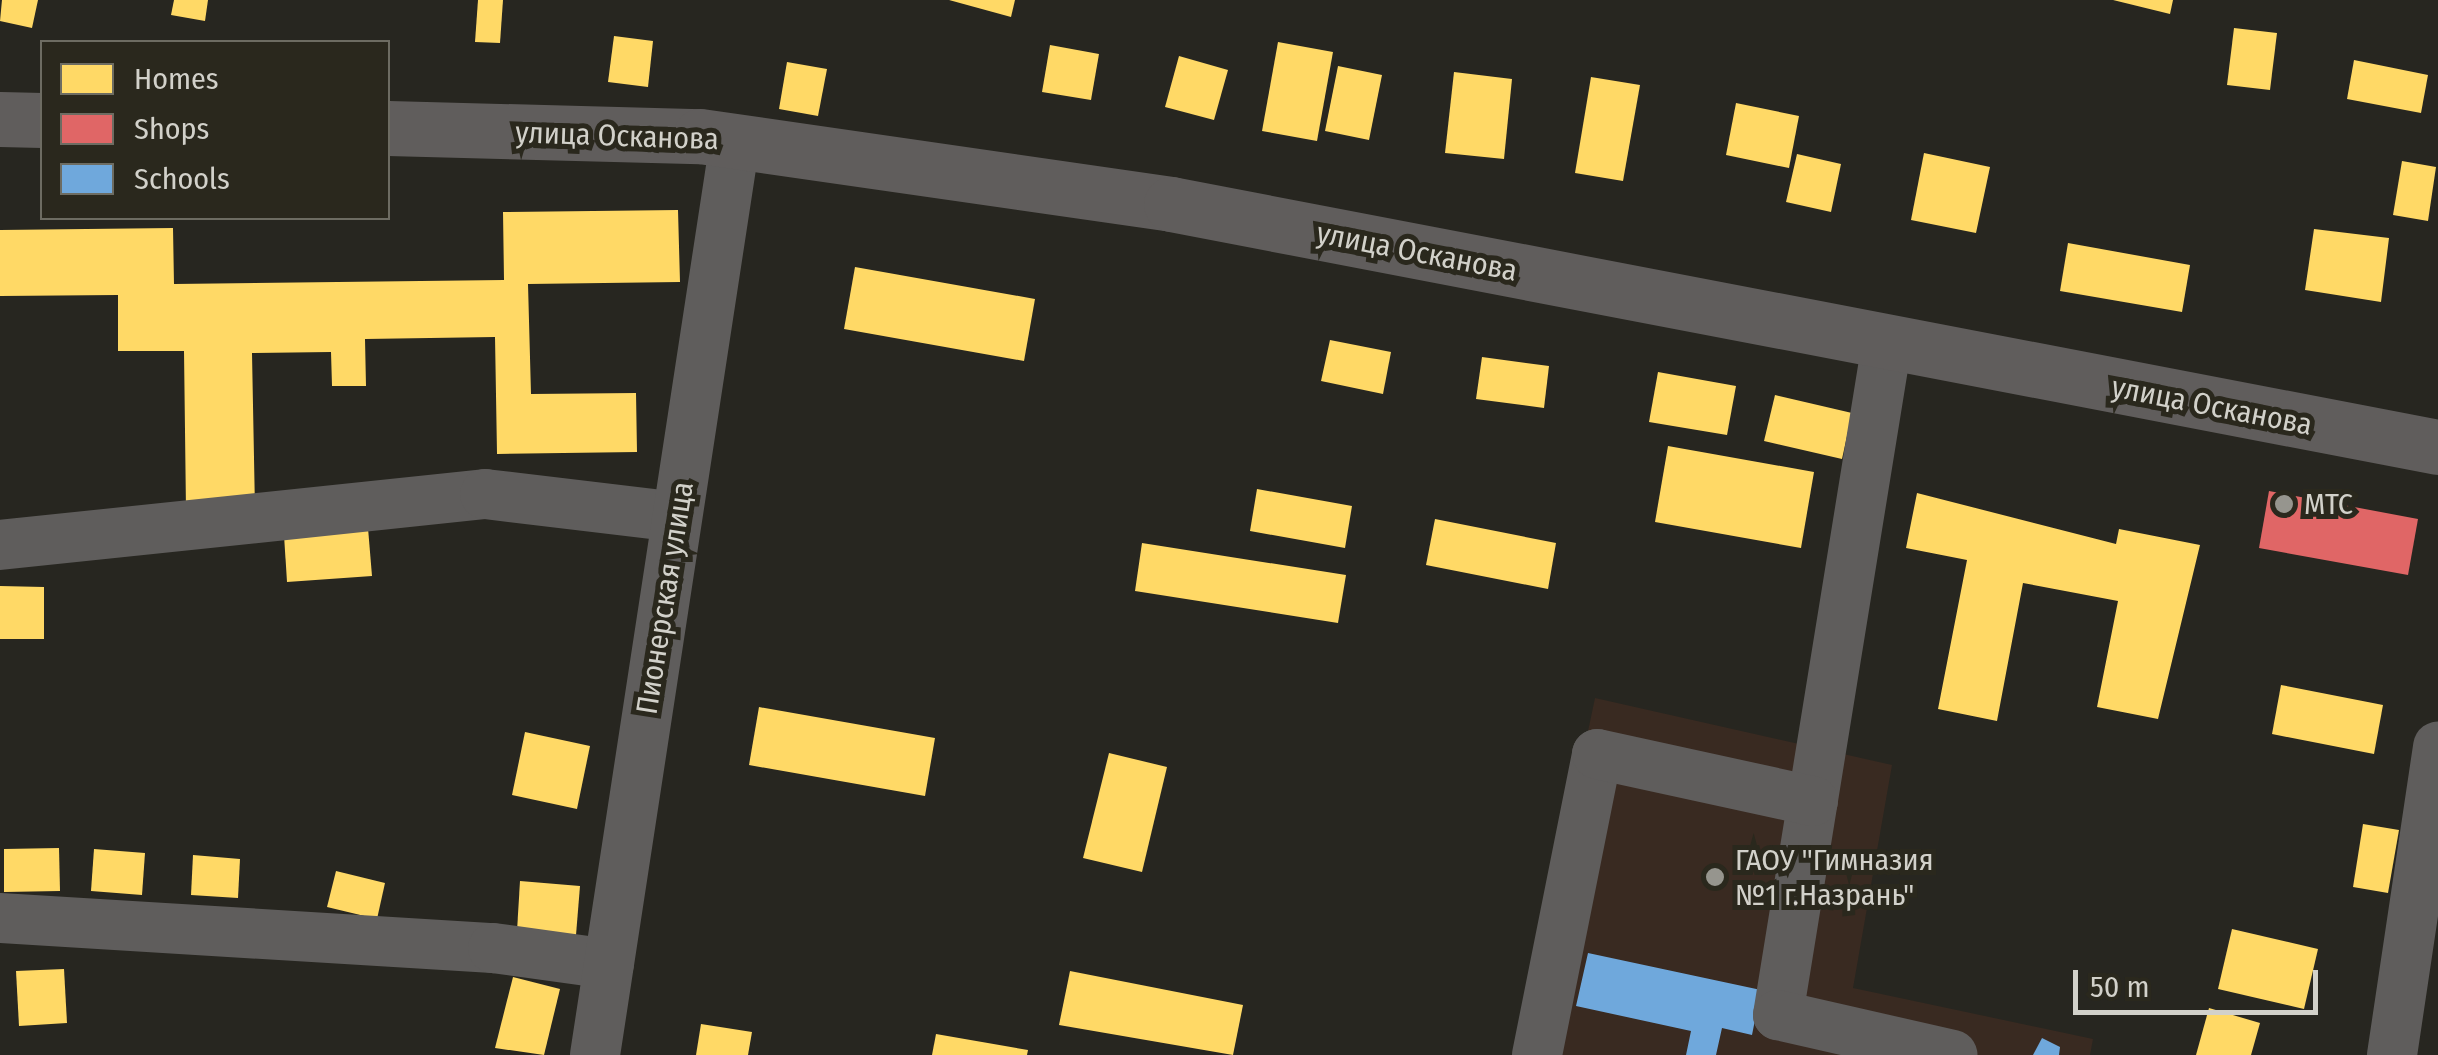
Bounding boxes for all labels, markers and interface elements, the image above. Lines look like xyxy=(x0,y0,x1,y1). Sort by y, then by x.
legend xyxy=(40,40,390,220)
text: Homes xyxy=(134,61,219,97)
text: Shops xyxy=(134,111,209,147)
street label: улица Осканова xyxy=(515,114,719,158)
text: Schools xyxy=(134,161,230,197)
street label: улица Осканова xyxy=(1314,215,1520,289)
street label: улица Осканова xyxy=(2109,369,2315,443)
street label: Пионерская улица xyxy=(629,479,701,717)
place label: МТС xyxy=(2304,486,2353,522)
marker: МТС xyxy=(2273,493,2295,515)
place label: ГАОУ "Гимназия №1 г.Назрань" xyxy=(1735,842,1934,912)
marker: ГАОУ "Гимназия №1 г.Назрань" xyxy=(1704,866,1726,888)
scale bar xyxy=(2078,950,2323,1012)
text: 50 m xyxy=(2090,969,2150,1005)

